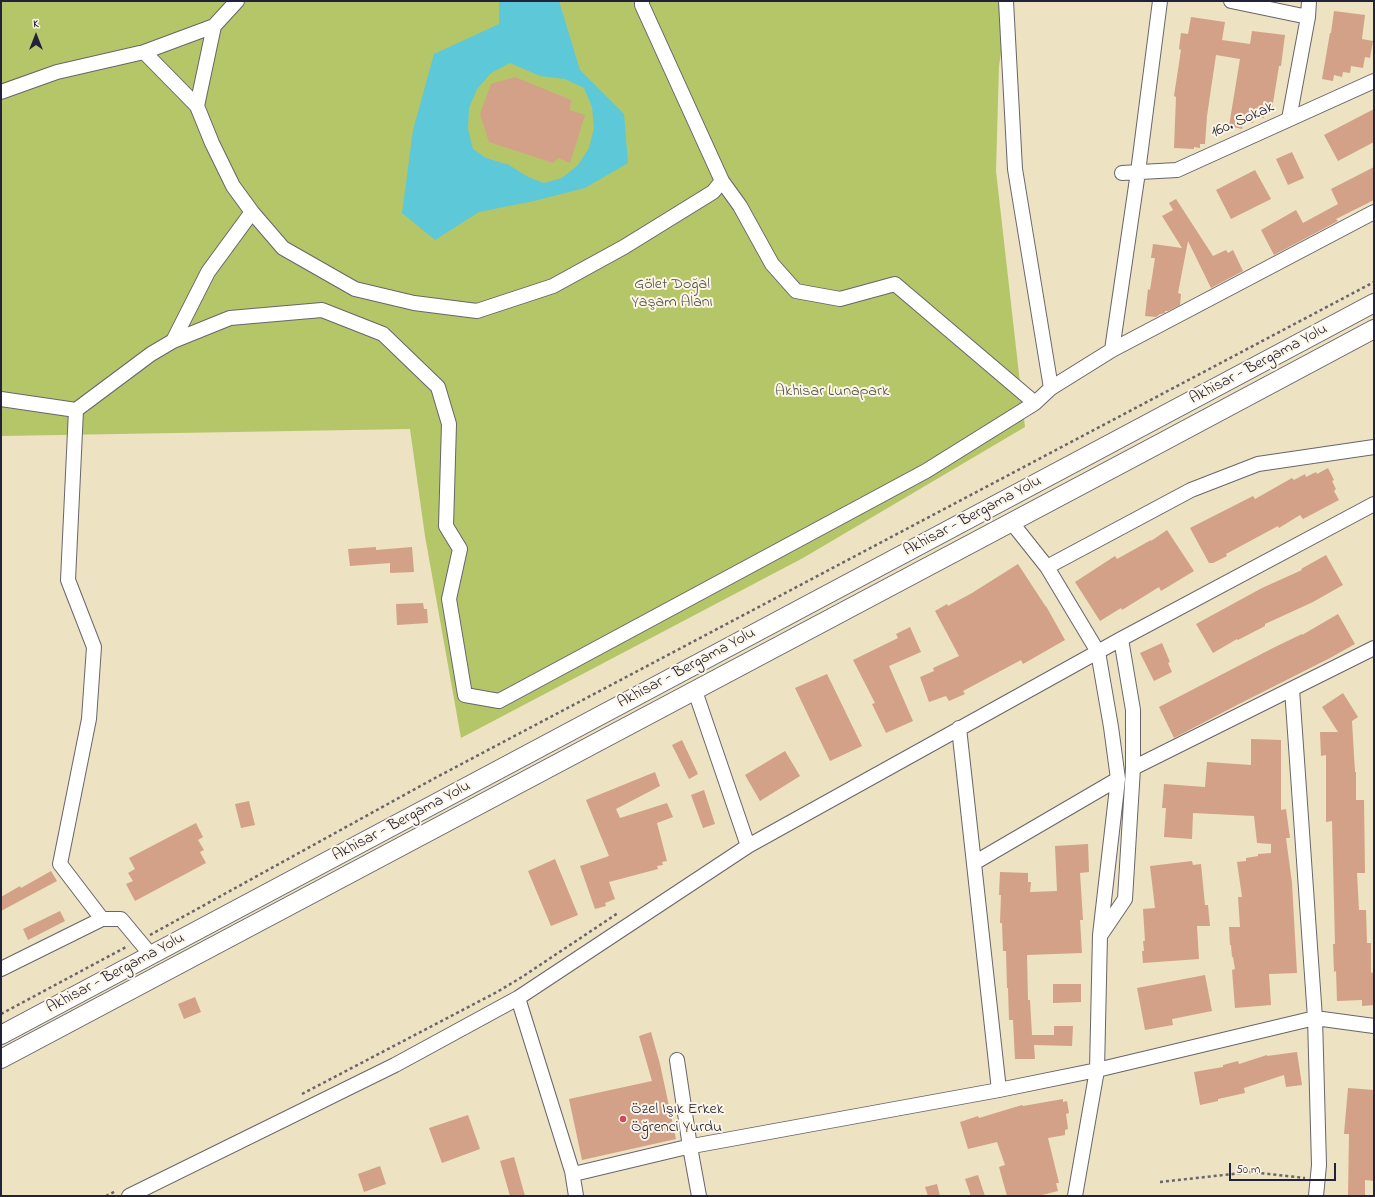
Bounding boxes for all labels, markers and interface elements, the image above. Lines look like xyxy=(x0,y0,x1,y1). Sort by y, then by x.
north arrow xyxy=(16,16,56,56)
text: K xyxy=(33,16,39,32)
street label: 160. Sokak xyxy=(1208,99,1278,143)
park label: Gölet Doğal Yaşam Alanı xyxy=(631,275,713,313)
street label: Akhisar - Bergama Yolu xyxy=(1187,321,1331,409)
park label: Akhisar Lunapark xyxy=(775,382,889,402)
street label: Akhisar - Bergama Yolu xyxy=(901,473,1045,561)
street label: Akhisar - Bergama Yolu xyxy=(615,625,759,713)
street label: Akhisar - Bergama Yolu xyxy=(330,778,474,866)
street label: Akhisar - Bergama Yolu xyxy=(44,930,188,1018)
place label: Özel Işık Erkek Öğrenci Yurdu xyxy=(631,1100,724,1138)
marker: Özel Işık Erkek Öğrenci Yurdu xyxy=(618,1114,628,1124)
scale bar xyxy=(1231,1155,1338,1181)
text: 50 m xyxy=(1236,1161,1260,1179)

